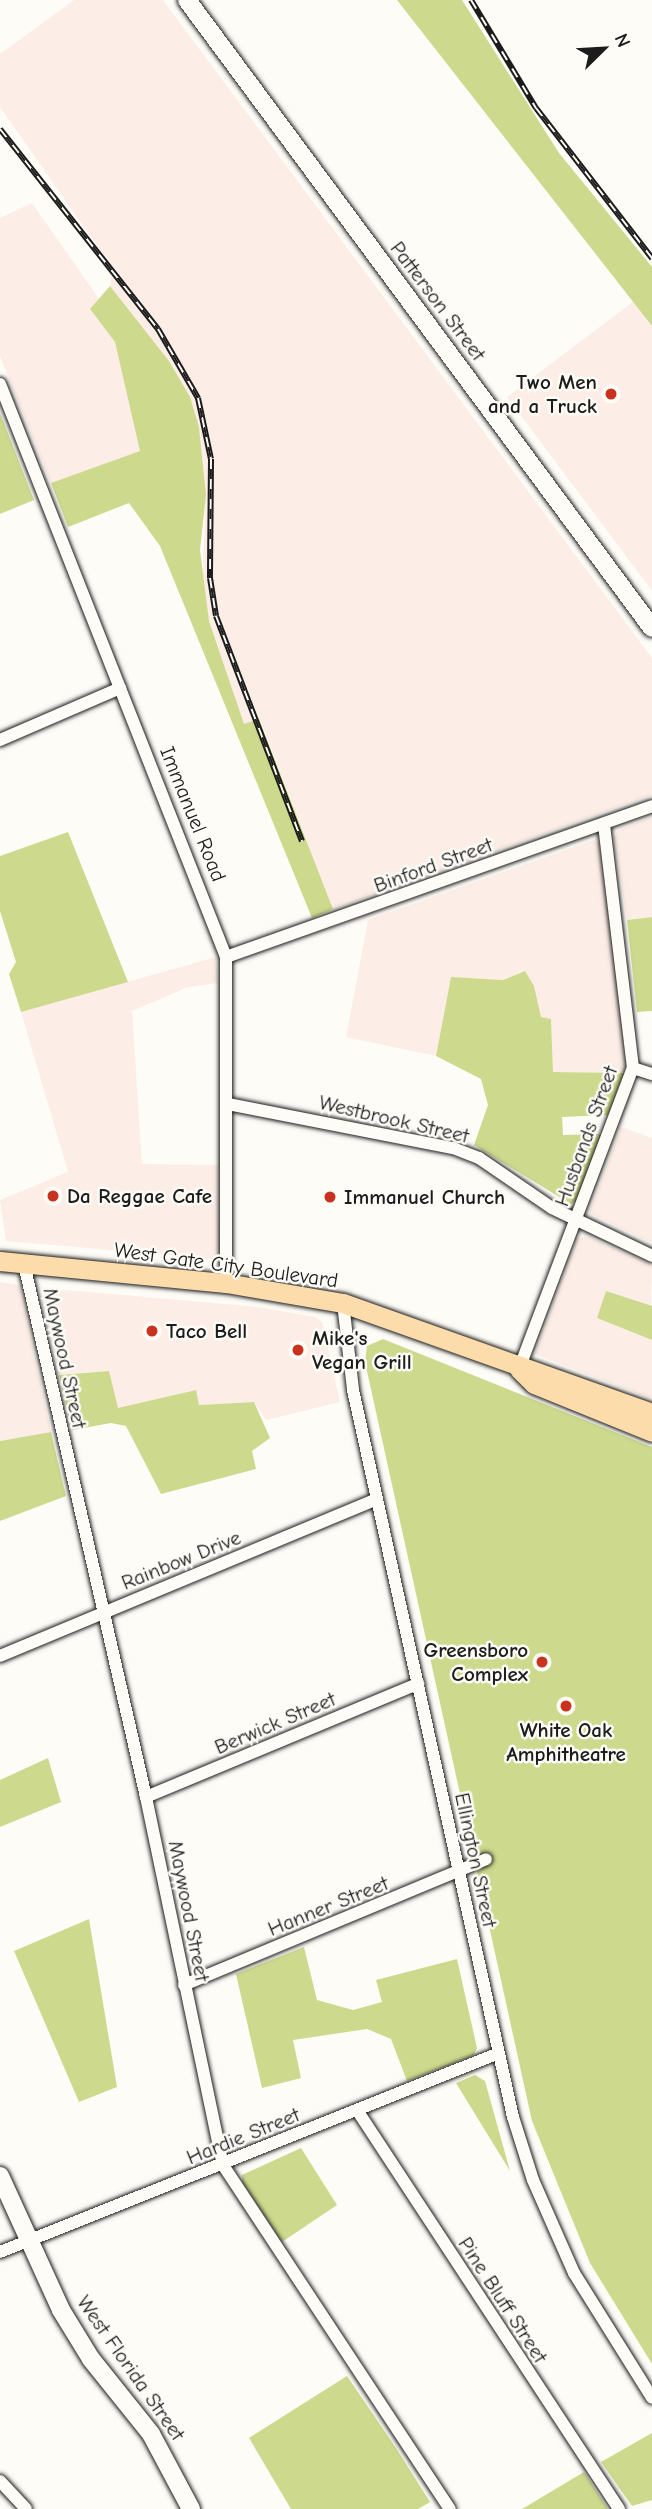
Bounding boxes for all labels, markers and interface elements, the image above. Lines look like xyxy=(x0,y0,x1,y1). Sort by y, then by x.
north arrow xyxy=(568,14,638,84)
text: N xyxy=(610,30,635,51)
street label: Patterson Street xyxy=(385,236,491,366)
place label: Two Men and a Truck xyxy=(488,369,597,419)
marker: Two Men and a Truck xyxy=(603,386,619,402)
street label: Immanuel Road xyxy=(154,743,232,885)
street label: Binford Street xyxy=(370,832,496,898)
street label: Husbands Street xyxy=(549,1062,623,1210)
street label: Westbrook Street xyxy=(317,1089,471,1149)
place label: Da Reggae Cafe xyxy=(67,1183,212,1209)
place label: Immanuel Church xyxy=(344,1184,505,1210)
marker: Da Reggae Cafe xyxy=(45,1188,61,1204)
marker: Immanuel Church xyxy=(322,1189,338,1205)
street label: West Gate City Boulevard xyxy=(112,1237,340,1293)
street label: Maywood Street xyxy=(38,1285,92,1431)
place label: Taco Bell xyxy=(166,1318,247,1344)
marker: Taco Bell xyxy=(144,1323,160,1339)
place label: Mike's Vegan Grill xyxy=(312,1325,412,1375)
marker: Mike's Vegan Grill xyxy=(290,1342,306,1358)
street label: Rainbow Drive xyxy=(118,1525,244,1595)
place label: Greensboro Complex xyxy=(423,1637,528,1687)
marker: Greensboro Complex xyxy=(534,1654,550,1670)
street label: Berwick Street xyxy=(211,1686,339,1760)
marker: White Oak Amphitheatre xyxy=(558,1698,574,1714)
place label: White Oak Amphitheatre xyxy=(506,1717,626,1767)
street label: Ellington Street xyxy=(449,1790,503,1930)
street label: Maywood Street xyxy=(163,1838,215,1984)
street label: Hanner Street xyxy=(264,1870,392,1942)
street label: Hardie Street xyxy=(183,2102,303,2170)
street label: Pine Bluff Street xyxy=(453,2232,553,2368)
street label: West Florida Street xyxy=(71,2291,191,2445)

